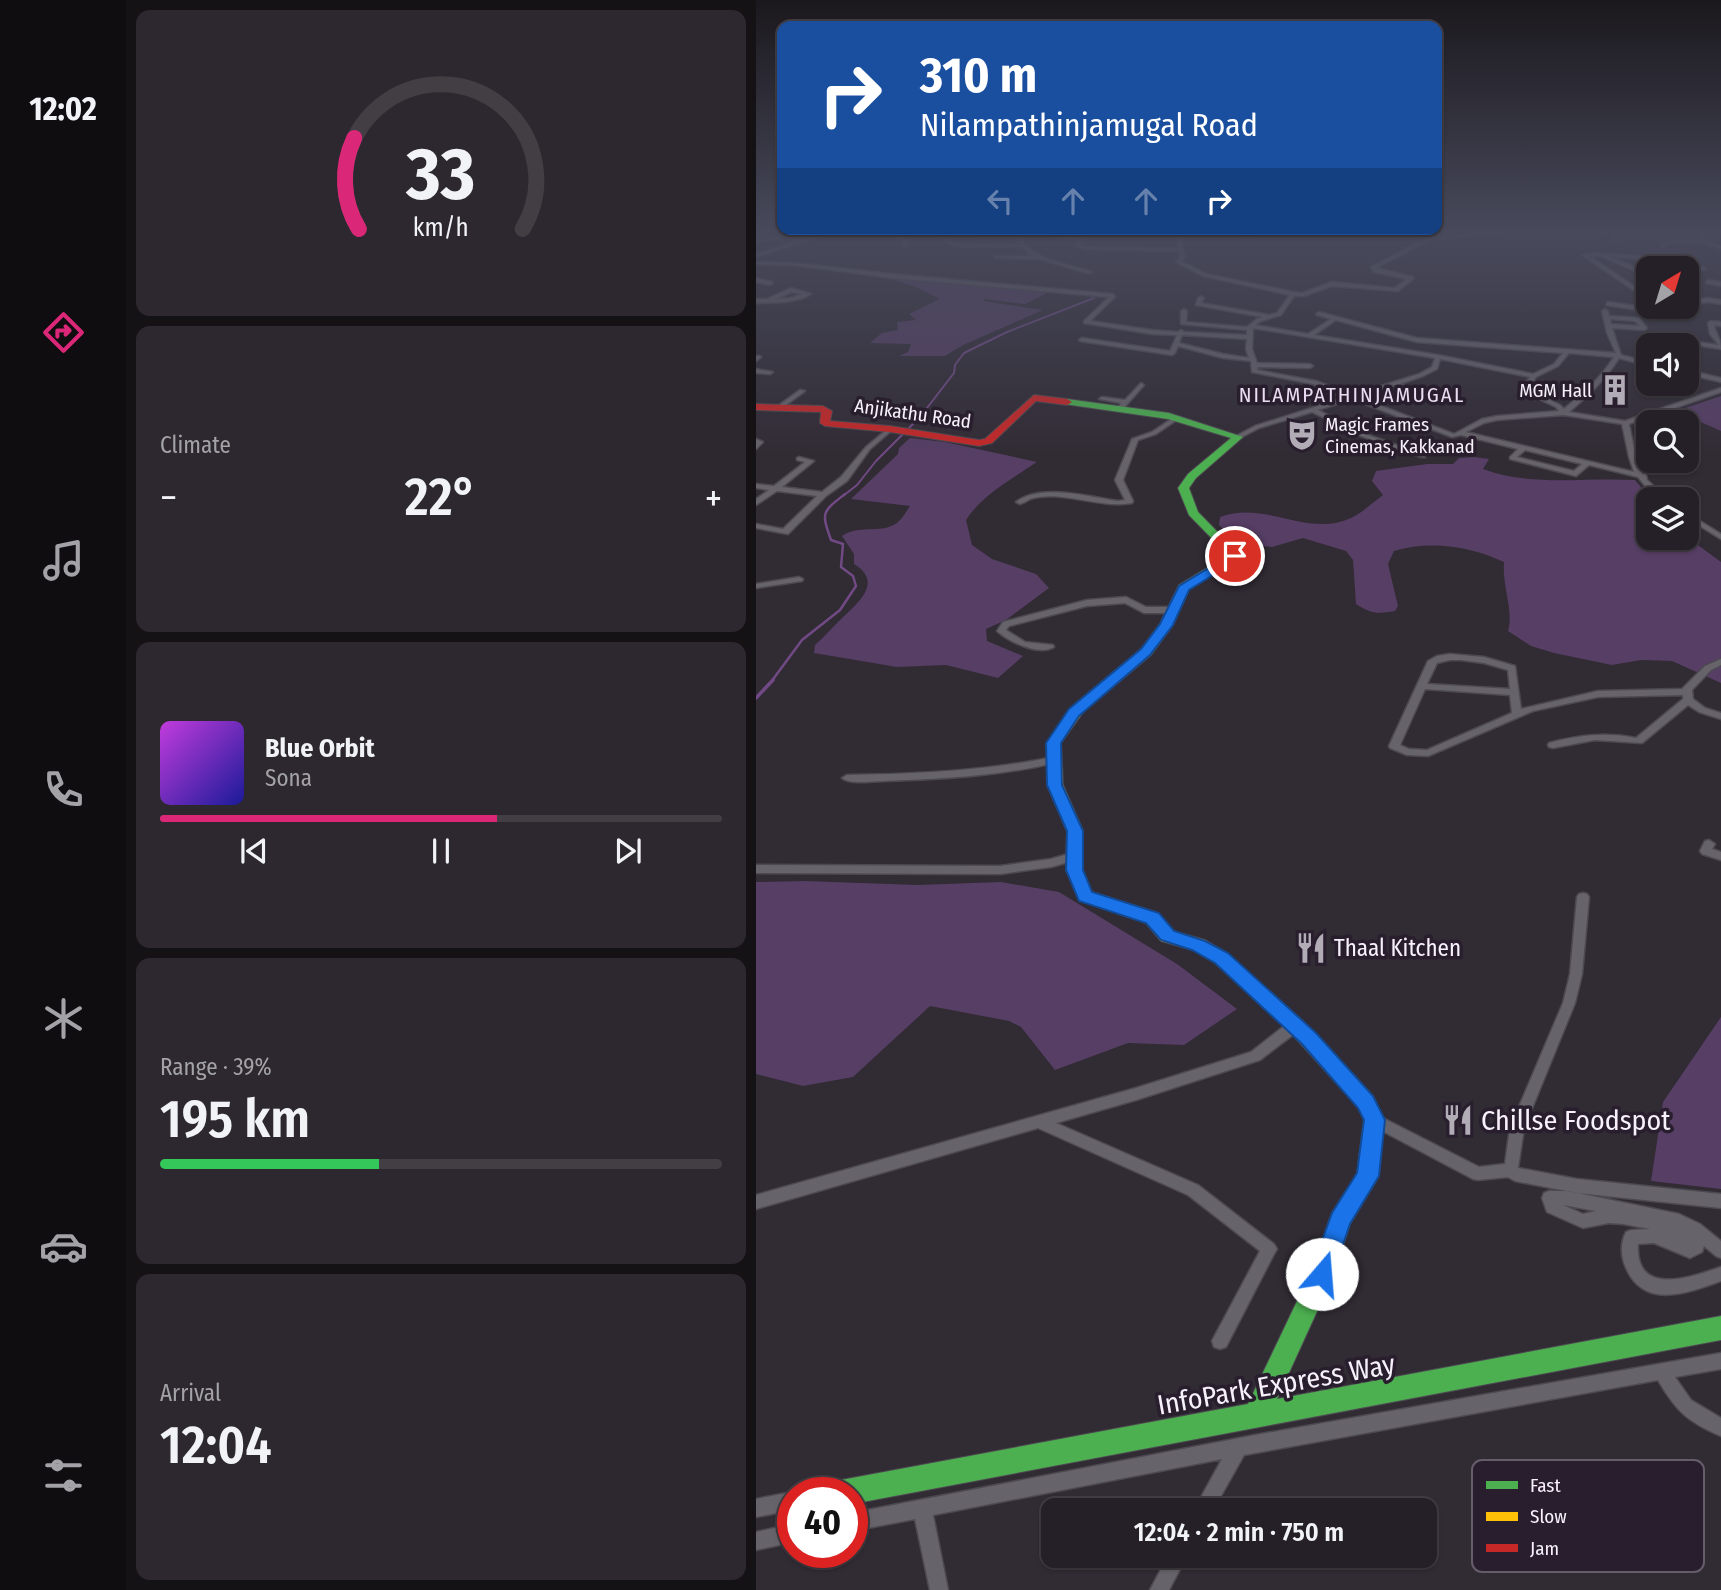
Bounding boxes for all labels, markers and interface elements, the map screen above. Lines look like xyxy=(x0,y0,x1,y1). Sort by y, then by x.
text: 310 m xyxy=(920,46,1037,105)
icon: right xyxy=(805,49,896,140)
text: 12:02 xyxy=(29,90,97,128)
text: Nilampathinjamugal Road xyxy=(920,106,1258,144)
text: 33 xyxy=(406,131,475,218)
icon: left xyxy=(981,182,1019,220)
icon: ahead xyxy=(1054,182,1092,220)
icon: ahead xyxy=(1127,182,1165,220)
icon: right xyxy=(1200,182,1238,220)
text: km/h xyxy=(413,213,469,243)
north arrow xyxy=(1636,256,1699,318)
map controls xyxy=(1636,256,1699,550)
icon: directions xyxy=(39,308,88,357)
button: sound xyxy=(1636,333,1699,396)
building icon: MGM Hall xyxy=(1598,373,1632,407)
place label: MGM Hall xyxy=(1519,379,1592,402)
district label: NILAMPATHINJAMUGAL xyxy=(1239,382,1465,408)
street label: Anjikathu Road xyxy=(853,394,973,433)
button: search xyxy=(1636,410,1699,473)
place label: Magic Frames Cinemas, Kakkanad xyxy=(1325,413,1475,458)
theatre icon: Magic Frames Cinemas, Kakkanad xyxy=(1285,418,1319,452)
text: Climate xyxy=(160,431,231,459)
text: 22° xyxy=(405,466,477,529)
text: − xyxy=(160,475,177,521)
text: + xyxy=(705,475,722,521)
button: layers xyxy=(1636,487,1699,550)
pin xyxy=(1205,526,1265,586)
icon: music xyxy=(39,536,88,585)
icon: arrive xyxy=(1216,537,1254,575)
text: Blue Orbit xyxy=(265,733,375,764)
text: Sona xyxy=(265,764,312,792)
icon: phone xyxy=(39,765,88,814)
icon: previous xyxy=(235,832,273,870)
icon: pause xyxy=(422,832,460,870)
icon: next xyxy=(609,832,647,870)
restaurant icon: Thaal Kitchen xyxy=(1294,931,1328,965)
place label: Thaal Kitchen xyxy=(1334,934,1461,962)
icon: climate xyxy=(39,994,88,1043)
text: Range · 39% xyxy=(160,1053,272,1081)
text: 195 km xyxy=(160,1088,310,1151)
restaurant icon: Chillse Foodspot xyxy=(1441,1103,1475,1137)
place label: Chillse Foodspot xyxy=(1481,1104,1671,1137)
icon: car xyxy=(39,1222,88,1271)
position arrow xyxy=(1285,1237,1359,1311)
street label: InfoPark Express Way xyxy=(1155,1347,1398,1422)
text: Arrival xyxy=(160,1379,221,1407)
text: 12:04 xyxy=(160,1414,272,1477)
icon: filters xyxy=(39,1451,88,1500)
legend xyxy=(1472,1460,1704,1572)
text: Fast xyxy=(1530,1474,1561,1497)
speed limit sign: 40 xyxy=(777,1477,868,1568)
text: Slow xyxy=(1530,1505,1567,1528)
text: 12:04 · 2 min · 750 m xyxy=(1134,1517,1344,1548)
text: Jam xyxy=(1530,1537,1559,1560)

